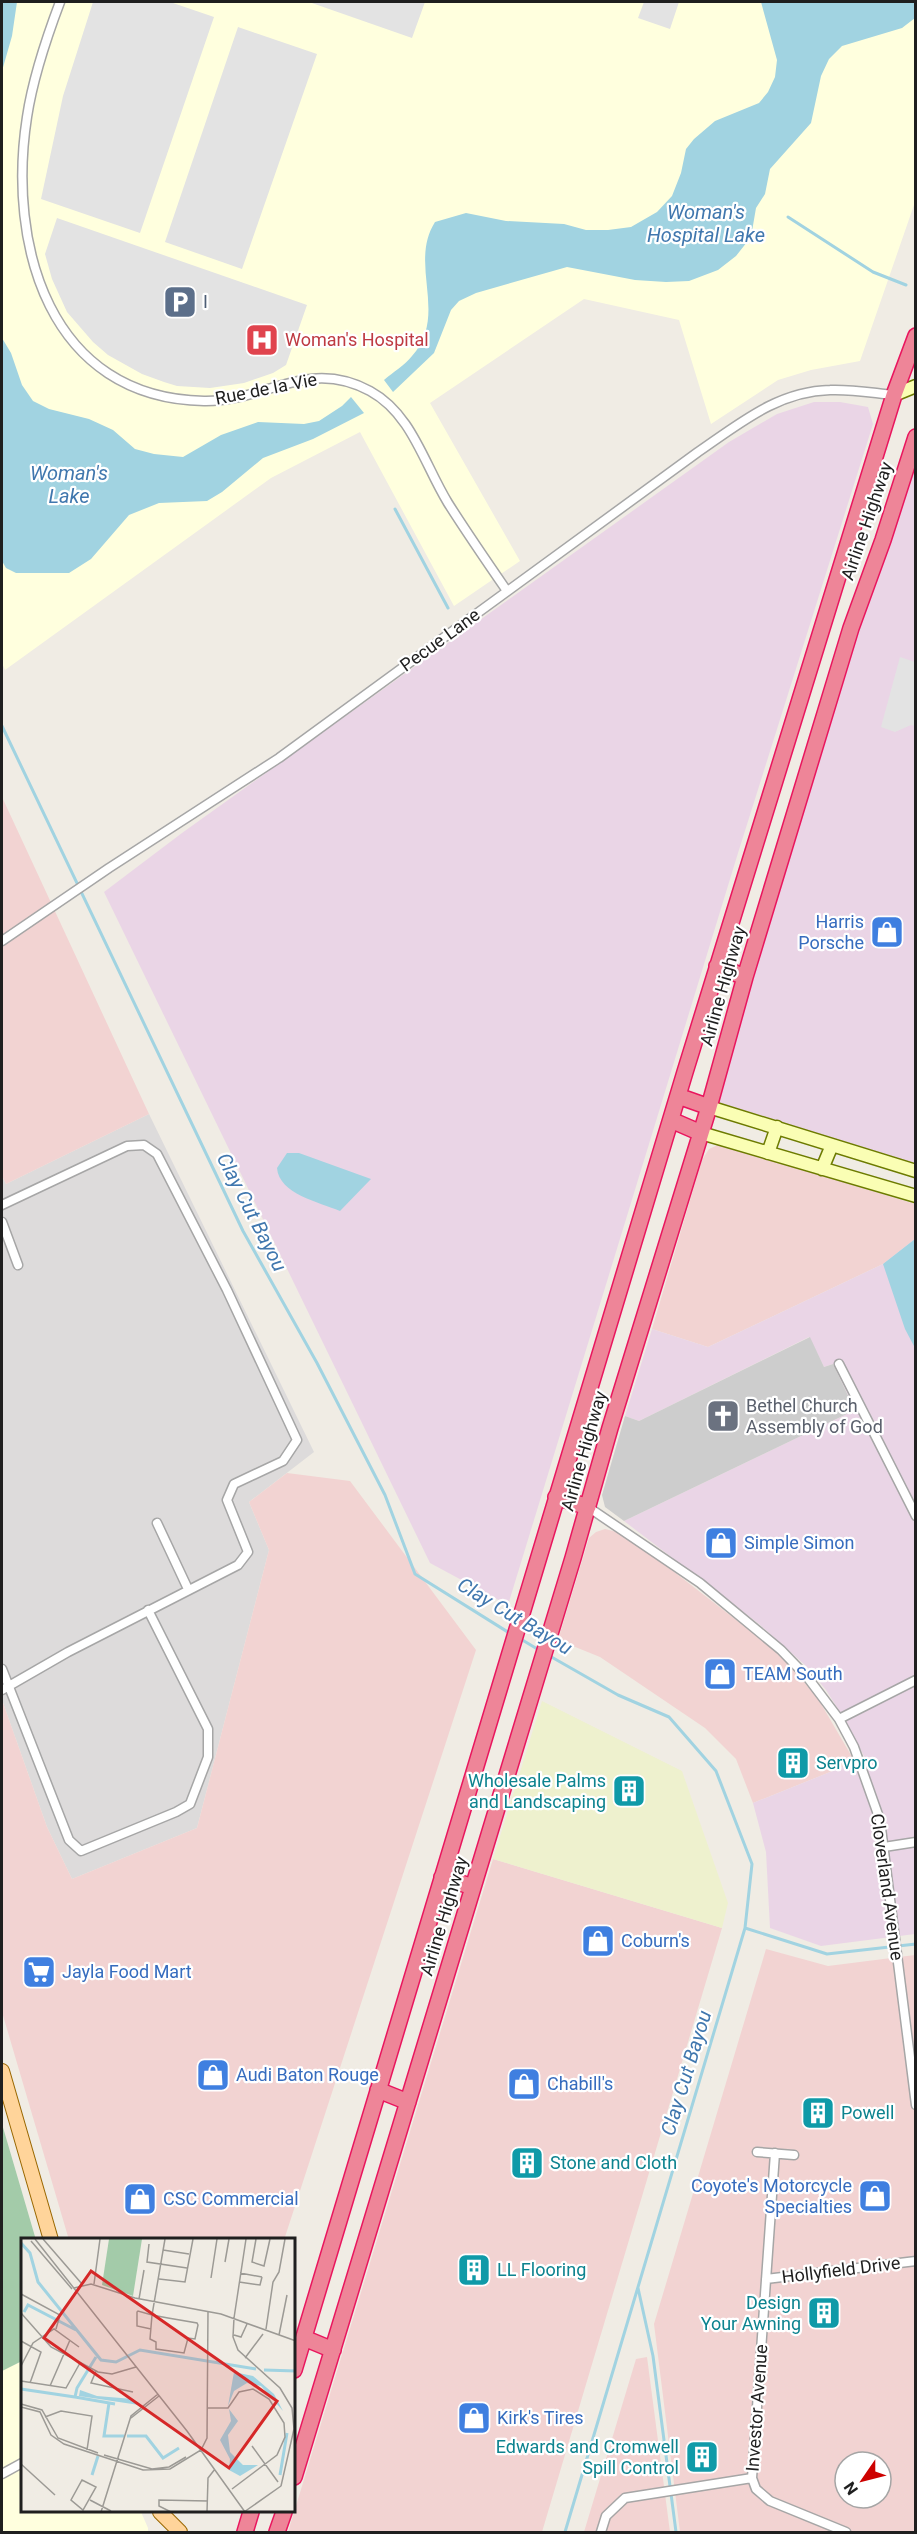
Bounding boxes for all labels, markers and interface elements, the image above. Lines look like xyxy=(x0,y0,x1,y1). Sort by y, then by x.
water label: Woman's Hospital Lake xyxy=(647,200,765,247)
parking icon: I xyxy=(162,284,198,320)
place label: I xyxy=(203,291,208,312)
hospital icon: Woman's Hospital xyxy=(244,322,280,358)
place label: Woman's Hospital xyxy=(285,329,429,350)
street label: Rue de la Vie xyxy=(213,368,319,409)
street label: Airline Highway xyxy=(836,458,897,583)
water label: Woman's Lake xyxy=(30,461,108,508)
street label: Pecue Lane xyxy=(396,604,484,675)
place label: Harris Porsche xyxy=(798,911,864,953)
shop icon: Harris Porsche xyxy=(869,914,905,950)
street label: Airline Highway xyxy=(695,923,750,1048)
water label: Clay Cut Bayou xyxy=(212,1149,292,1276)
street label: Airline Highway xyxy=(556,1388,611,1513)
place label: Bethel Church Assembly of God xyxy=(746,1395,883,1437)
church icon: Bethel Church Assembly of God xyxy=(705,1398,741,1434)
shop icon: Simple Simon xyxy=(703,1525,739,1561)
place label: Simple Simon xyxy=(744,1532,854,1553)
water label: Clay Cut Bayou xyxy=(453,1572,577,1660)
shop icon: TEAM South xyxy=(702,1656,738,1692)
place label: TEAM South xyxy=(743,1663,843,1684)
building icon: Servpro xyxy=(775,1745,811,1781)
place label: Servpro xyxy=(816,1752,878,1773)
place label: Wholesale Palms and Landscaping xyxy=(468,1770,606,1812)
building icon: Wholesale Palms and Landscaping xyxy=(611,1773,647,1809)
street label: Cloverland Avenue xyxy=(867,1812,908,1962)
street label: Airline Highway xyxy=(415,1853,472,1978)
shop icon: Coburn's xyxy=(580,1923,616,1959)
place label: Coburn's xyxy=(621,1930,690,1951)
supermarket icon: Jayla Food Mart xyxy=(21,1954,57,1990)
place label: Jayla Food Mart xyxy=(62,1961,192,1982)
water label: Clay Cut Bayou xyxy=(656,2007,717,2139)
shop icon: Audi Baton Rouge xyxy=(195,2057,231,2093)
place label: Audi Baton Rouge xyxy=(236,2064,379,2085)
shop icon: Chabill's xyxy=(506,2066,542,2102)
place label: Chabill's xyxy=(547,2073,613,2094)
building icon: Powell xyxy=(800,2095,836,2131)
place label: Powell xyxy=(841,2102,894,2123)
building icon: Stone and Cloth xyxy=(509,2145,545,2181)
place label: Stone and Cloth xyxy=(550,2152,677,2173)
place label: Coyote's Motorcycle Specialties xyxy=(691,2175,852,2217)
shop icon: Coyote's Motorcycle Specialties xyxy=(857,2178,893,2214)
shop icon: CSC Commercial xyxy=(122,2181,158,2217)
place label: CSC Commercial xyxy=(163,2188,299,2209)
inset map xyxy=(21,2238,296,2513)
building icon: LL Flooring xyxy=(456,2252,492,2288)
street label: Hollyfield Drive xyxy=(780,2252,901,2287)
place label: LL Flooring xyxy=(497,2259,586,2280)
place label: Design Your Awning xyxy=(701,2292,801,2334)
building icon: Design Your Awning xyxy=(806,2295,842,2331)
street label: Investor Avenue xyxy=(742,2344,771,2472)
shop icon: Kirk's Tires xyxy=(456,2400,492,2436)
place label: Kirk's Tires xyxy=(497,2407,584,2428)
place label: Edwards and Cromwell Spill Control xyxy=(496,2436,679,2478)
building icon: Edwards and Cromwell Spill Control xyxy=(684,2439,720,2475)
north arrow xyxy=(833,2450,893,2510)
text: N xyxy=(840,2478,862,2498)

